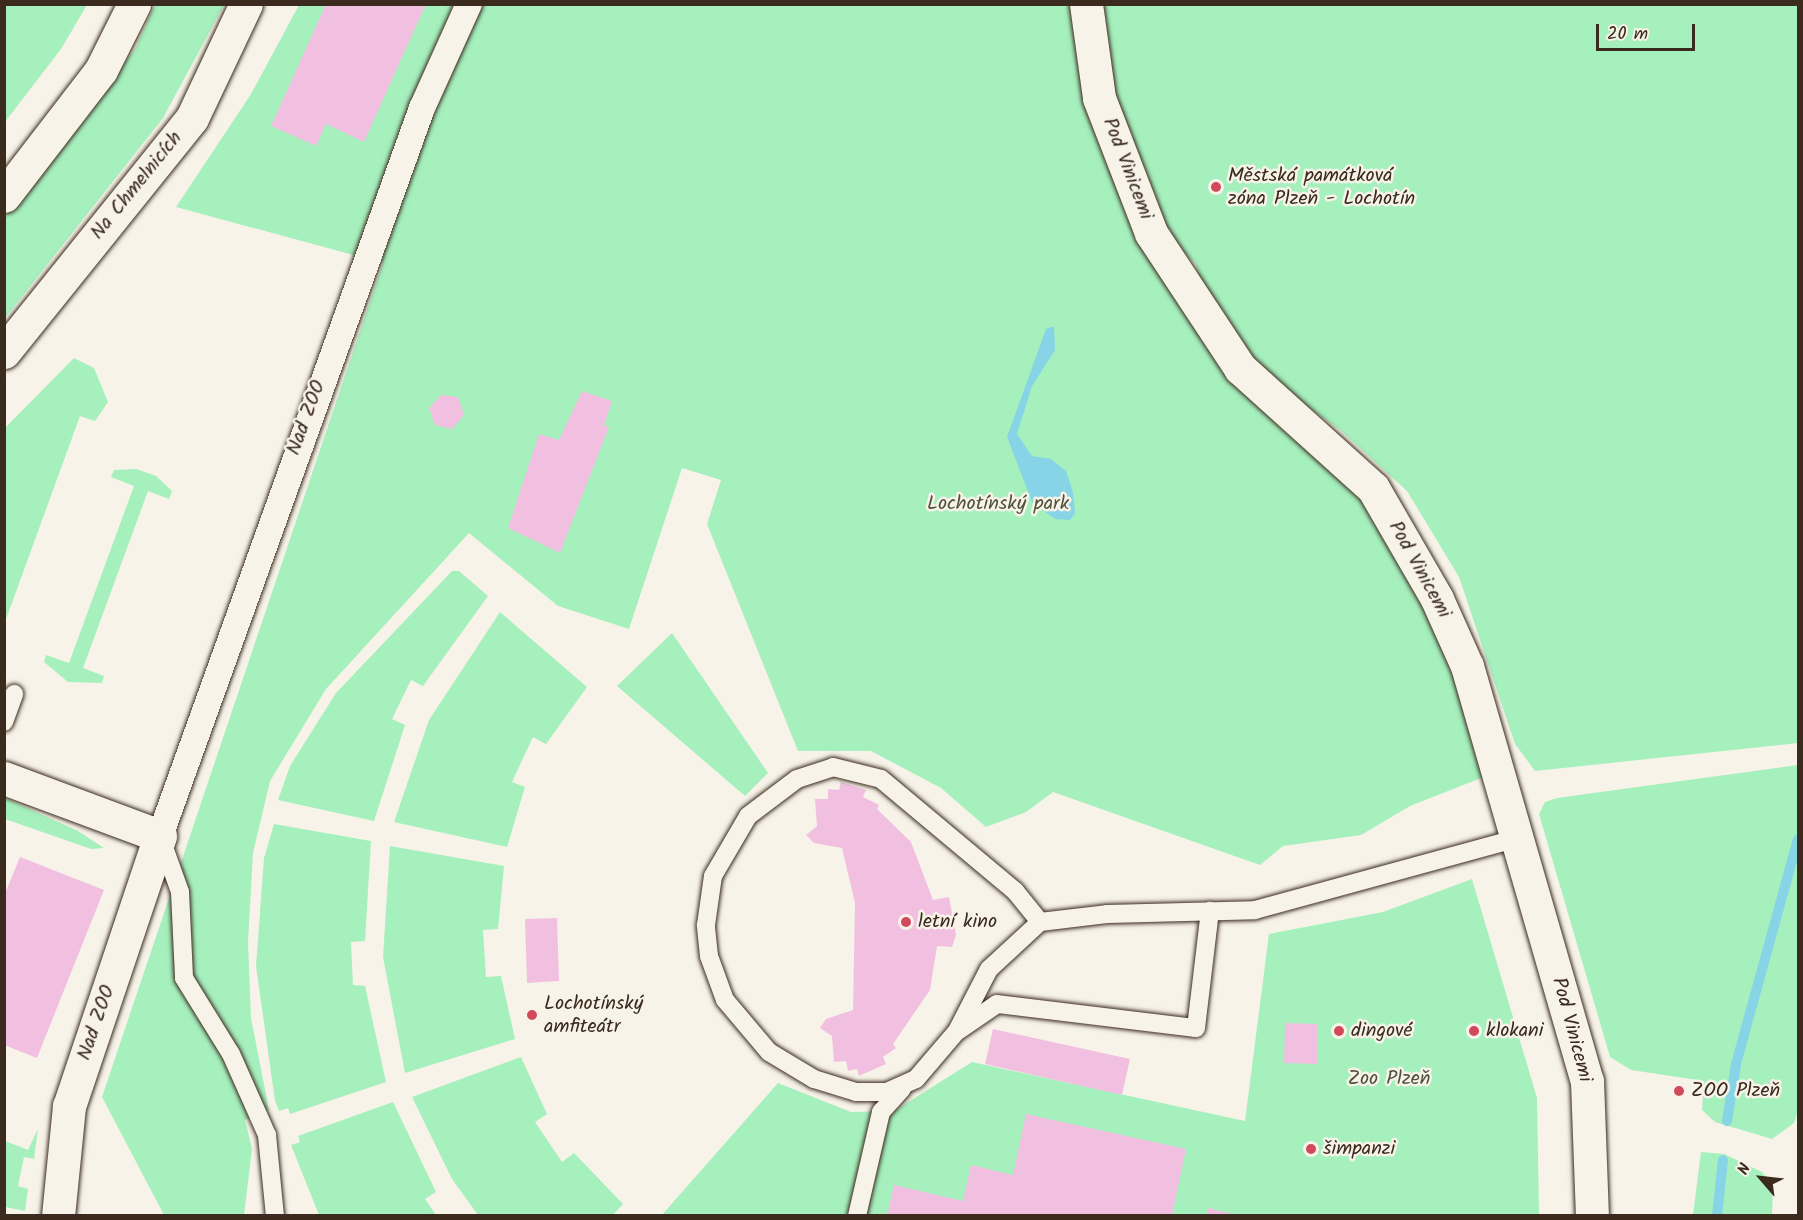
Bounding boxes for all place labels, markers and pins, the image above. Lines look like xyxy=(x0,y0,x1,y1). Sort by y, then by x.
place label: Městská památková zóna Plzeň - Lochotín xyxy=(1228,164,1415,211)
marker: Městská památková zóna Plzeň - Lochotín xyxy=(1209,180,1223,194)
place label: letní kino xyxy=(918,910,997,934)
marker: letní kino xyxy=(899,915,913,929)
place label: Lochotínský amfiteátr xyxy=(544,992,643,1039)
marker: Lochotínský amfiteátr xyxy=(525,1008,539,1022)
place label: dingové xyxy=(1351,1019,1412,1043)
place label: klokani xyxy=(1486,1019,1544,1043)
marker: dingové xyxy=(1332,1024,1346,1038)
marker: klokani xyxy=(1467,1024,1481,1038)
place label: ZOO Plzeň xyxy=(1691,1079,1780,1103)
marker: ZOO Plzeň xyxy=(1672,1084,1686,1098)
place label: šimpanzi xyxy=(1323,1137,1395,1161)
marker: šimpanzi xyxy=(1304,1142,1318,1156)

